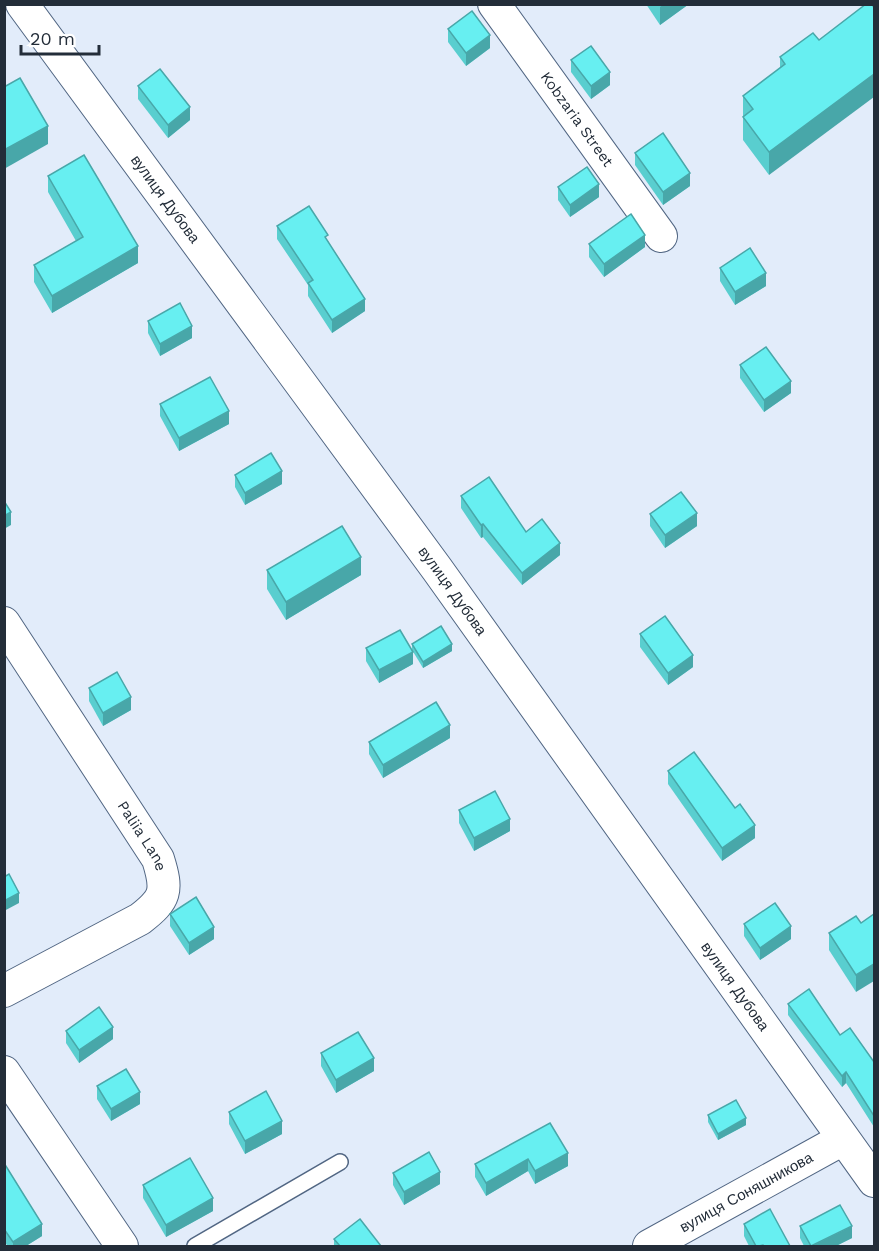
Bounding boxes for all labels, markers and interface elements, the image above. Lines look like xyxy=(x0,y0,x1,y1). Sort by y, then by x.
scale bar xyxy=(21,18,99,56)
text: 20 m xyxy=(30,28,75,49)
street label: Kobzaria Street xyxy=(537,68,618,171)
street label: вулиця Дубова xyxy=(127,151,204,247)
street label: вулиця Дубова xyxy=(415,543,491,639)
street label: Paliia Lane xyxy=(114,798,170,873)
street label: вулиця Дубова xyxy=(697,938,773,1035)
street label: вулиця Соняшникова xyxy=(676,1148,817,1236)

